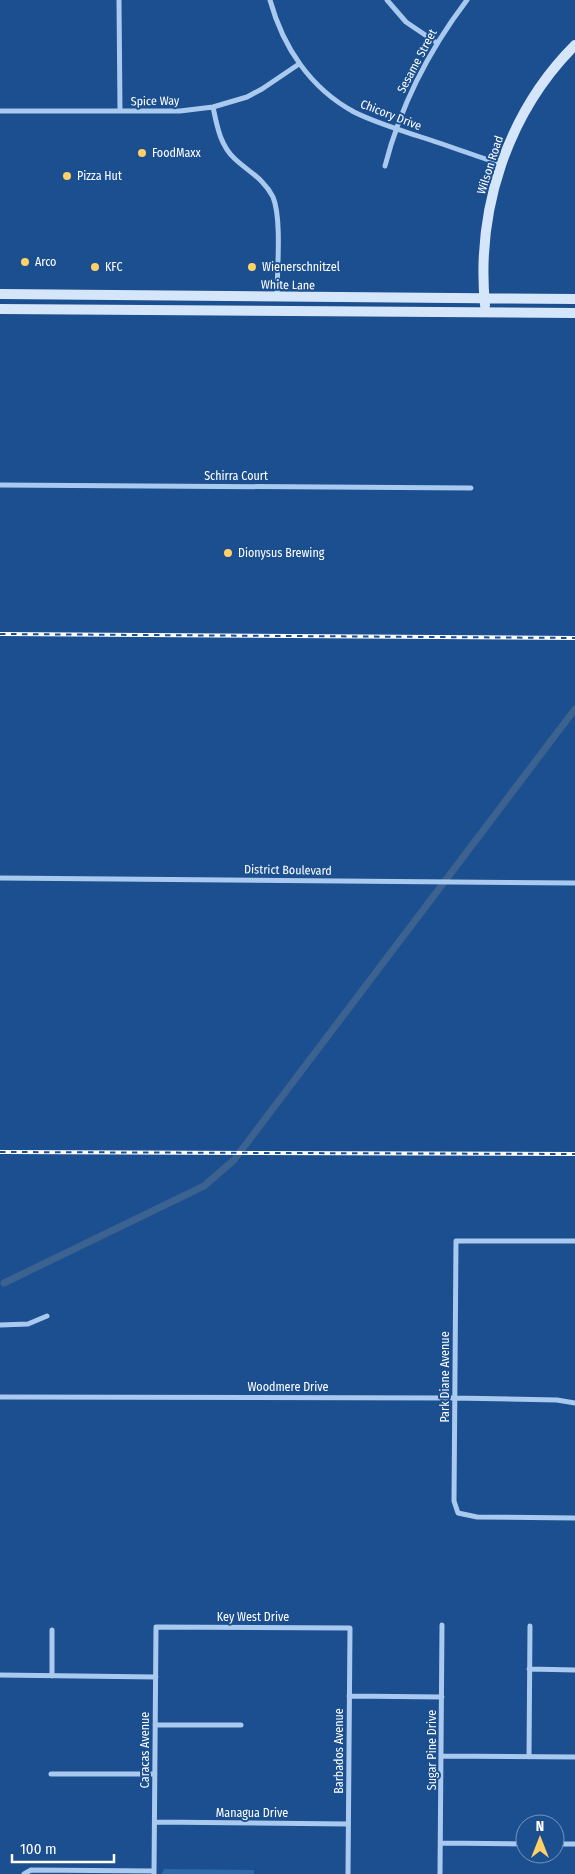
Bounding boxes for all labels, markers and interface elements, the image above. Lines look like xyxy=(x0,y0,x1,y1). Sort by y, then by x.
street label: Sesame Street xyxy=(394,27,440,95)
street label: Spice Way xyxy=(131,94,180,108)
street label: Chicory Drive xyxy=(358,97,424,133)
street label: Wilson Road xyxy=(474,134,506,196)
place label: FoodMaxx xyxy=(152,146,202,160)
marker: FoodMaxx xyxy=(136,147,148,159)
place label: Pizza Hut xyxy=(77,169,122,183)
marker: Pizza Hut xyxy=(61,170,73,182)
place label: Arco xyxy=(35,255,56,269)
marker: Arco xyxy=(19,256,31,268)
place label: KFC xyxy=(105,260,123,274)
place label: Wienerschnitzel xyxy=(262,260,340,274)
marker: KFC xyxy=(89,261,101,273)
marker: Wienerschnitzel xyxy=(246,261,258,273)
street label: White Lane xyxy=(261,278,315,292)
street label: Schirra Court xyxy=(204,469,268,483)
place label: Dionysus Brewing xyxy=(238,546,325,560)
marker: Dionysus Brewing xyxy=(222,547,234,559)
street label: District Boulevard xyxy=(244,862,332,878)
street label: Park Diane Avenue xyxy=(438,1331,452,1423)
street label: Woodmere Drive xyxy=(247,1380,329,1394)
street label: Key West Drive xyxy=(217,1610,289,1624)
street label: Barbados Avenue xyxy=(332,1708,346,1794)
street label: Sugar Pine Drive xyxy=(425,1710,439,1790)
street label: Caracas Avenue xyxy=(138,1712,152,1788)
street label: Managua Drive xyxy=(216,1806,288,1820)
north arrow xyxy=(515,1814,565,1864)
text: N xyxy=(536,1818,544,1835)
scale bar xyxy=(12,1832,115,1864)
text: 100 m xyxy=(20,1840,57,1858)

